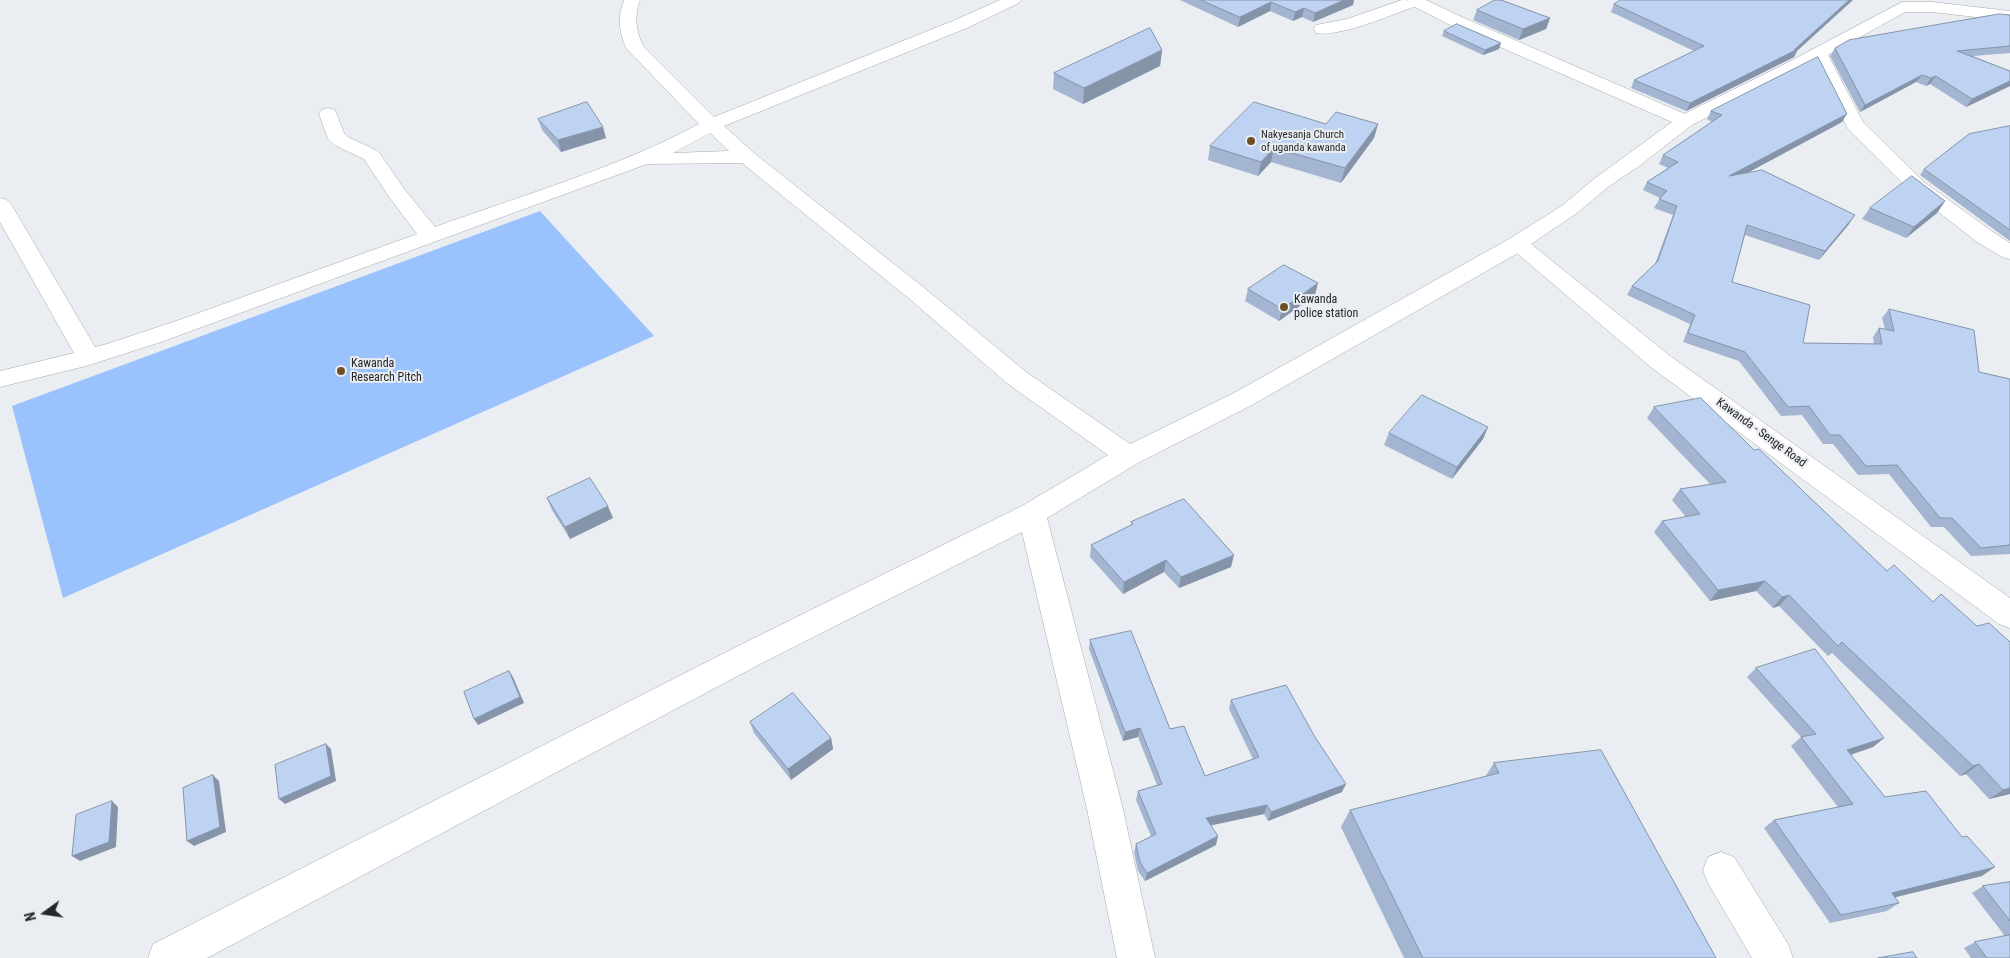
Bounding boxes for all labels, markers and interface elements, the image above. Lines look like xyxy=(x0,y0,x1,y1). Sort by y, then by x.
place label: Nakyesanja Church of uganda kawanda xyxy=(1261,128,1346,154)
marker: Nakyesanja Church of uganda kawanda xyxy=(1245,135,1257,147)
place label: Kawanda police station xyxy=(1294,293,1358,321)
marker: Kawanda police station xyxy=(1278,301,1290,313)
place label: Kawanda Research Pitch xyxy=(351,357,422,385)
marker: Kawanda Research Pitch xyxy=(335,365,347,377)
street label: Kawanda - Senge Road xyxy=(1713,395,1809,471)
north arrow xyxy=(20,888,70,938)
text: N xyxy=(22,911,39,923)

